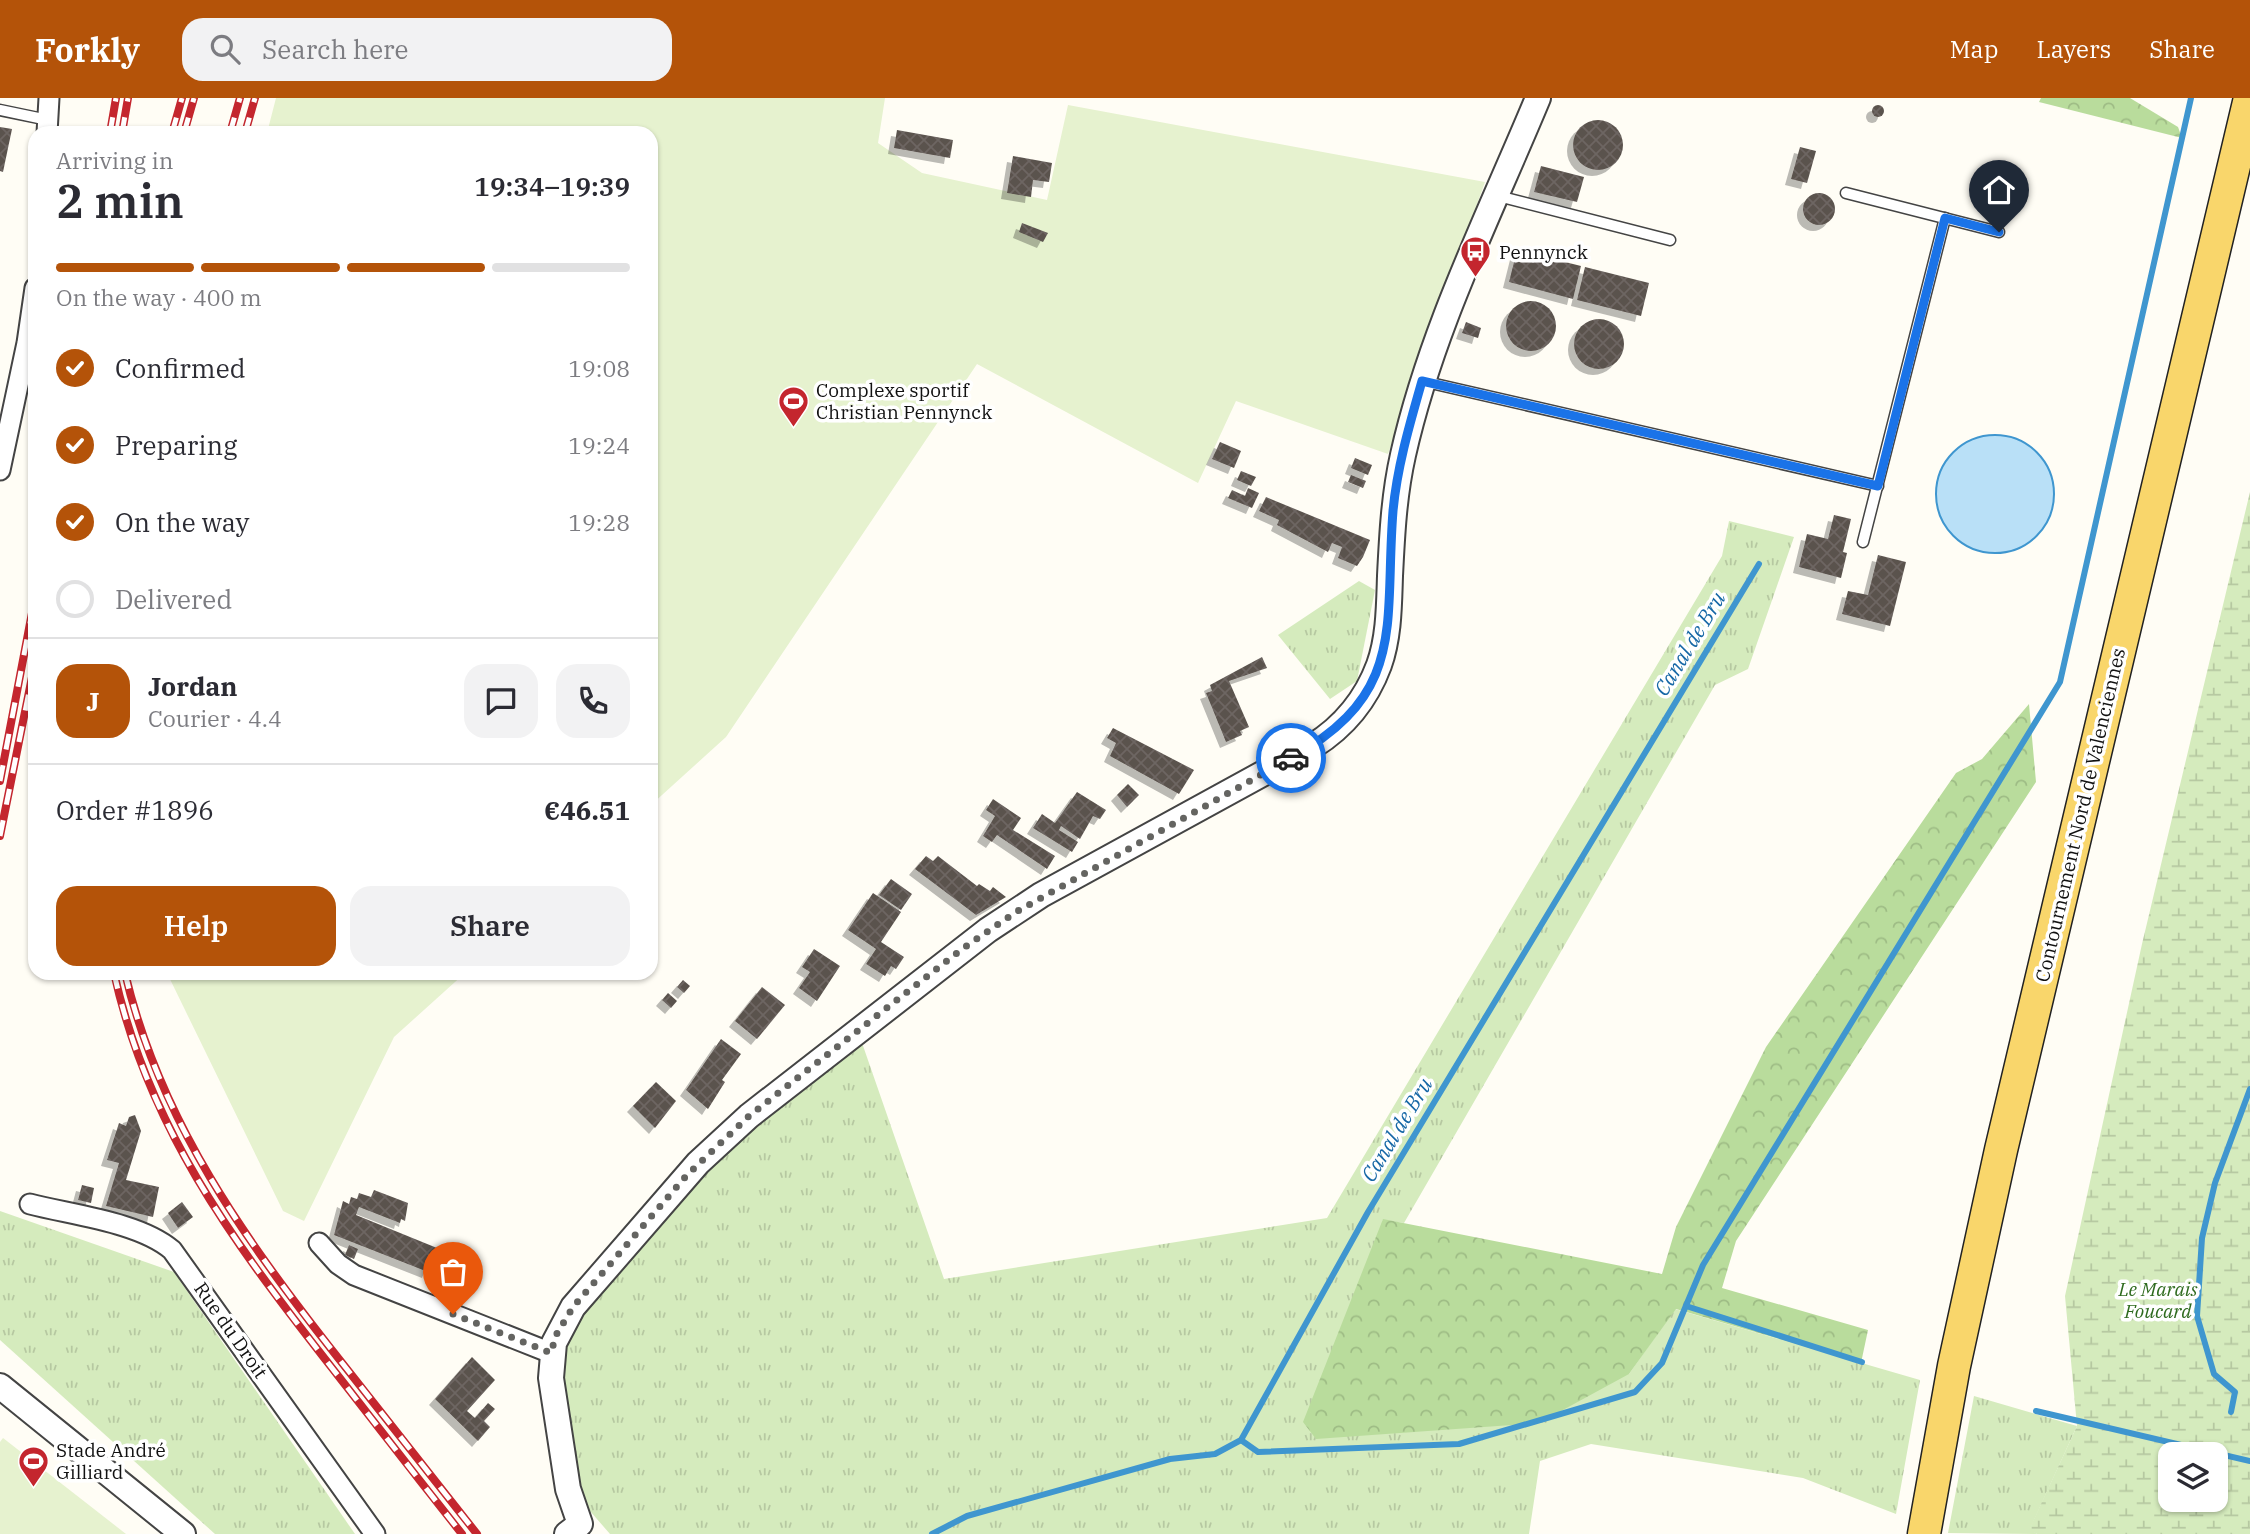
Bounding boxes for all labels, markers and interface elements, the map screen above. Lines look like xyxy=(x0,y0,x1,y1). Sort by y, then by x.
search box xyxy=(182,18,672,81)
text: Forkly xyxy=(35,28,140,71)
icon: search xyxy=(206,30,244,68)
text: Search here xyxy=(262,32,409,66)
text: Map xyxy=(1950,33,1998,65)
text: Layers xyxy=(2036,33,2111,65)
text: Share xyxy=(2149,33,2215,65)
text: Arriving in xyxy=(56,145,173,175)
pin xyxy=(1969,160,2029,232)
text: 19:34–19:39 xyxy=(474,169,630,203)
text: 2 min xyxy=(56,171,184,231)
icon: home xyxy=(1980,171,2018,209)
bus stop icon: Pennynck xyxy=(1459,235,1493,279)
place label: Pennynck xyxy=(1499,240,1588,264)
text: On the way · 400 m xyxy=(56,282,262,312)
icon: check xyxy=(56,349,94,387)
text: Confirmed xyxy=(115,351,246,385)
text: 19:08 xyxy=(568,353,630,383)
place label: Complexe sportif Christian Pennynck xyxy=(816,378,992,424)
sports icon: Complexe sportif Christian Pennynck xyxy=(776,384,810,428)
icon: check xyxy=(56,426,94,464)
text: Preparing xyxy=(115,428,237,462)
text: 19:24 xyxy=(568,430,630,460)
icon: check xyxy=(56,503,94,541)
text: On the way xyxy=(115,505,249,539)
text: 19:28 xyxy=(568,507,630,537)
text: Delivered xyxy=(115,582,232,616)
water label: Canal de Bru xyxy=(1647,586,1731,701)
street label: Contournement Nord de Valenciennes xyxy=(2030,646,2130,984)
button: chat xyxy=(464,664,538,738)
button: phone xyxy=(556,664,630,738)
text: Jordan xyxy=(148,669,238,703)
text: J xyxy=(86,684,100,718)
text: Courier · 4.4 xyxy=(148,703,282,733)
courier xyxy=(1256,723,1326,793)
icon: car xyxy=(1272,739,1310,777)
text: Order #1896 xyxy=(56,793,214,827)
text: €46.51 xyxy=(544,793,630,827)
button: Help xyxy=(56,886,336,966)
button: Share xyxy=(350,886,630,966)
water label: Canal de Bru xyxy=(1354,1072,1438,1187)
pin xyxy=(423,1242,483,1314)
icon: bag xyxy=(434,1253,472,1291)
street label: Rue du Droit xyxy=(189,1277,273,1383)
park label: Le Marais Foucard xyxy=(2117,1277,2198,1323)
place label: Stade André Gilliard xyxy=(56,1438,166,1484)
map controls xyxy=(2158,1442,2228,1512)
button: layers xyxy=(2158,1442,2228,1512)
sports icon: Stade André Gilliard xyxy=(16,1444,50,1488)

